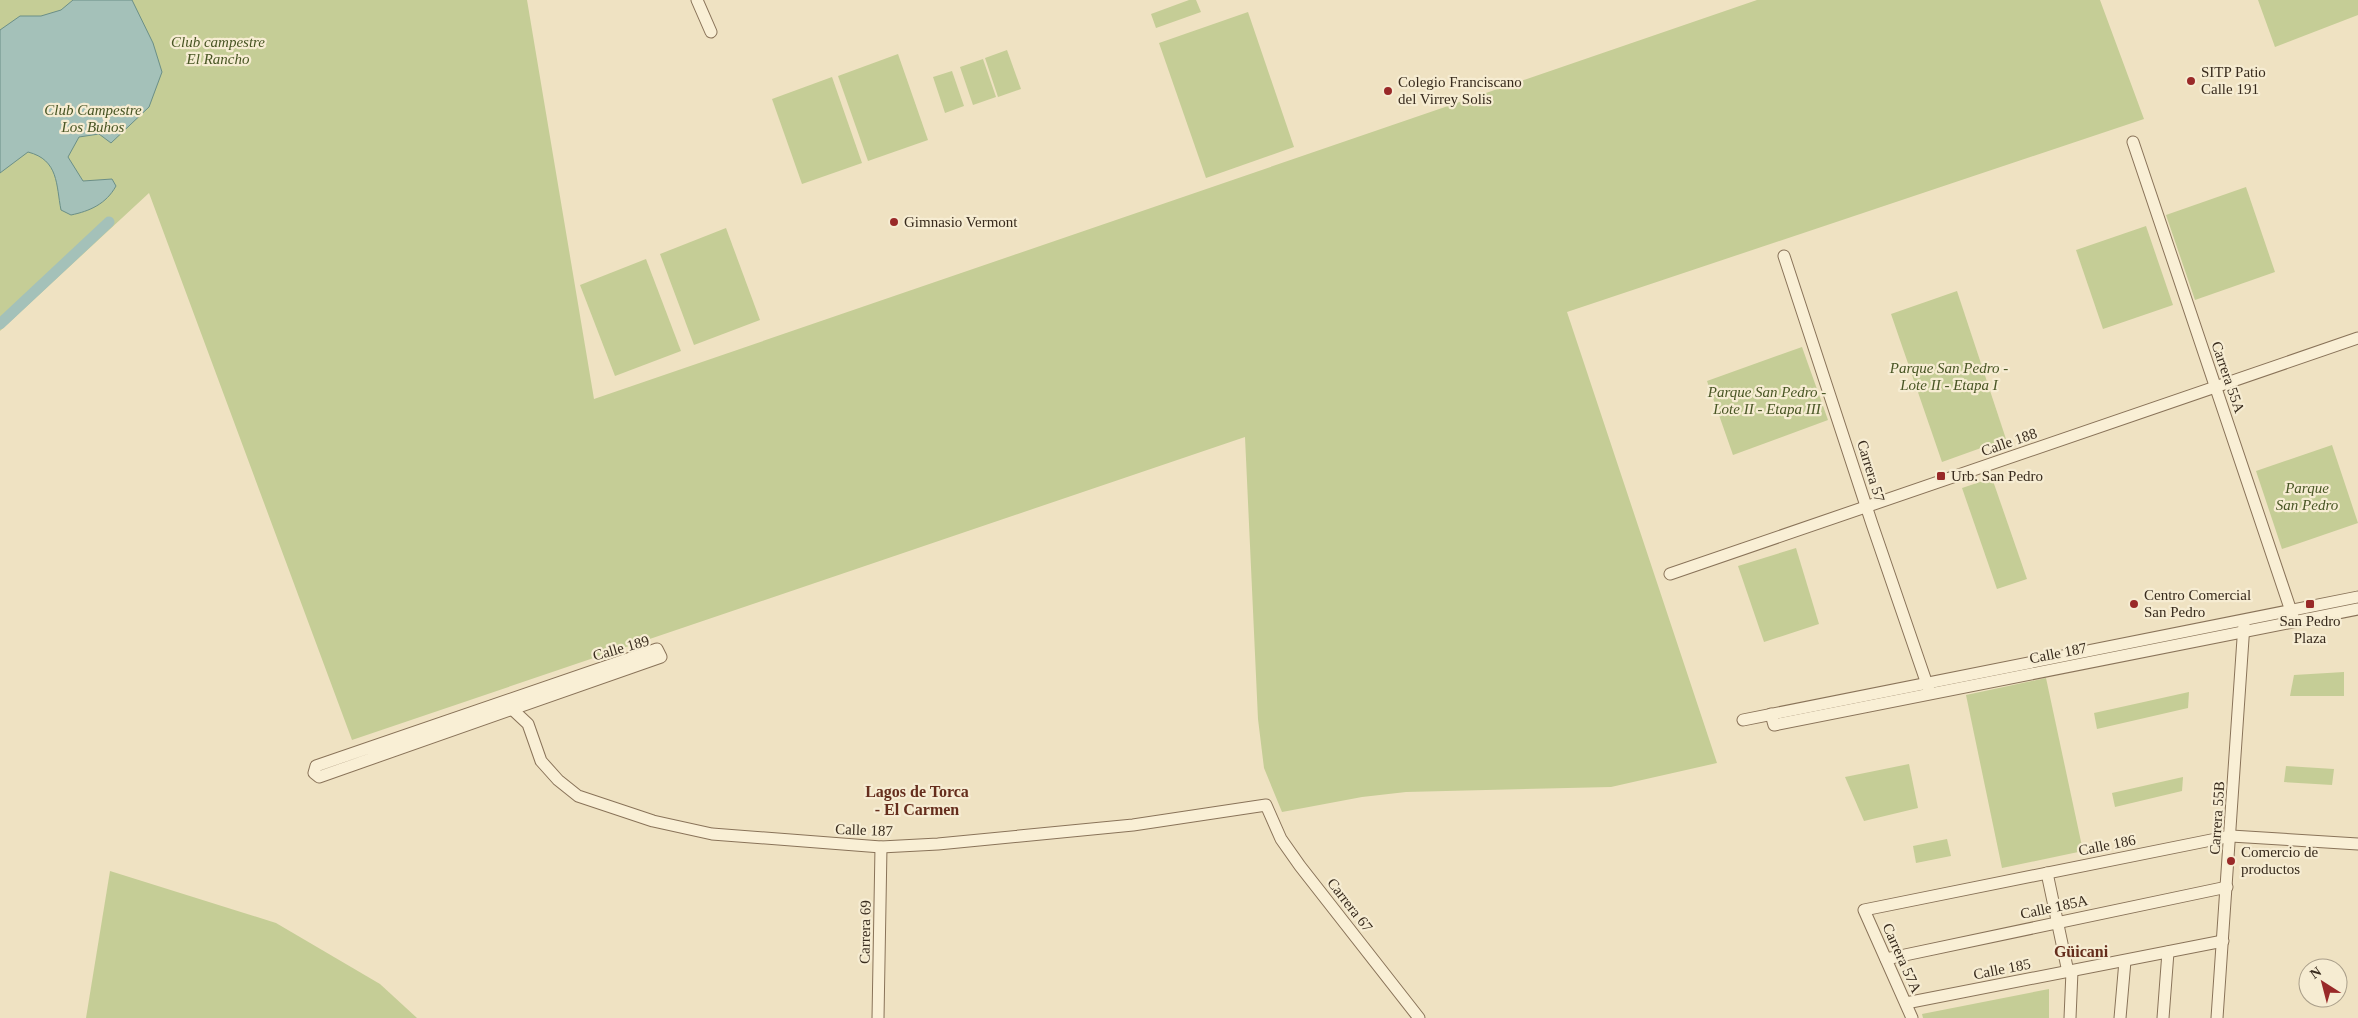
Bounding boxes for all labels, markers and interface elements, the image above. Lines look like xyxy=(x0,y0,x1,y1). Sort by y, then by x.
park label: Club campestre El Rancho xyxy=(171,34,265,67)
place label: SITP Patio Calle 191 xyxy=(2201,64,2266,97)
place label: Colegio Franciscano del Virrey Solis xyxy=(1398,74,1522,107)
marker: SITP Patio Calle 191 xyxy=(2185,75,2197,87)
marker: Colegio Franciscano del Virrey Solis xyxy=(1382,85,1394,97)
park label: Club Campestre Los Buhos xyxy=(44,102,142,135)
place label: Gimnasio Vermont xyxy=(904,214,1018,230)
marker: Gimnasio Vermont xyxy=(888,216,900,228)
street label: Carrera 55A xyxy=(2208,339,2248,415)
park label: Parque San Pedro - Lote II - Etapa I xyxy=(1889,360,2008,393)
park label: Parque San Pedro - Lote II - Etapa III xyxy=(1707,384,1826,417)
street label: Calle 188 xyxy=(1979,425,2039,459)
street label: Carrera 57 xyxy=(1854,438,1888,504)
place label: Urb. San Pedro xyxy=(1951,468,2043,484)
marker: Urb. San Pedro xyxy=(1935,470,1947,482)
park label: Parque San Pedro xyxy=(2276,480,2339,513)
place label: Centro Comercial San Pedro xyxy=(2144,587,2251,620)
marker: Centro Comercial San Pedro xyxy=(2128,598,2140,610)
marker: San Pedro Plaza xyxy=(2304,598,2316,610)
place label: San Pedro Plaza xyxy=(2279,613,2341,646)
street label: Calle 189 xyxy=(591,632,651,664)
street label: Calle 187 xyxy=(2028,640,2088,666)
street label: Carrera 55B xyxy=(2206,781,2228,855)
district label: Lagos de Torca - El Carmen xyxy=(865,783,969,818)
street label: Calle 187 xyxy=(835,821,894,839)
street label: Calle 186 xyxy=(2077,832,2137,858)
place label: Comercio de productos xyxy=(2241,844,2318,877)
marker: Comercio de productos xyxy=(2225,855,2237,867)
street label: Carrera 67 xyxy=(1324,875,1376,935)
street label: Calle 185A xyxy=(2019,892,2089,922)
street label: Carrera 69 xyxy=(856,900,874,964)
street label: Carrera 57A xyxy=(1880,921,1925,995)
district label: Güicani xyxy=(2054,943,2109,960)
street label: Calle 185 xyxy=(1972,956,2032,982)
north arrow xyxy=(2298,958,2348,1008)
text: N xyxy=(2307,964,2324,982)

